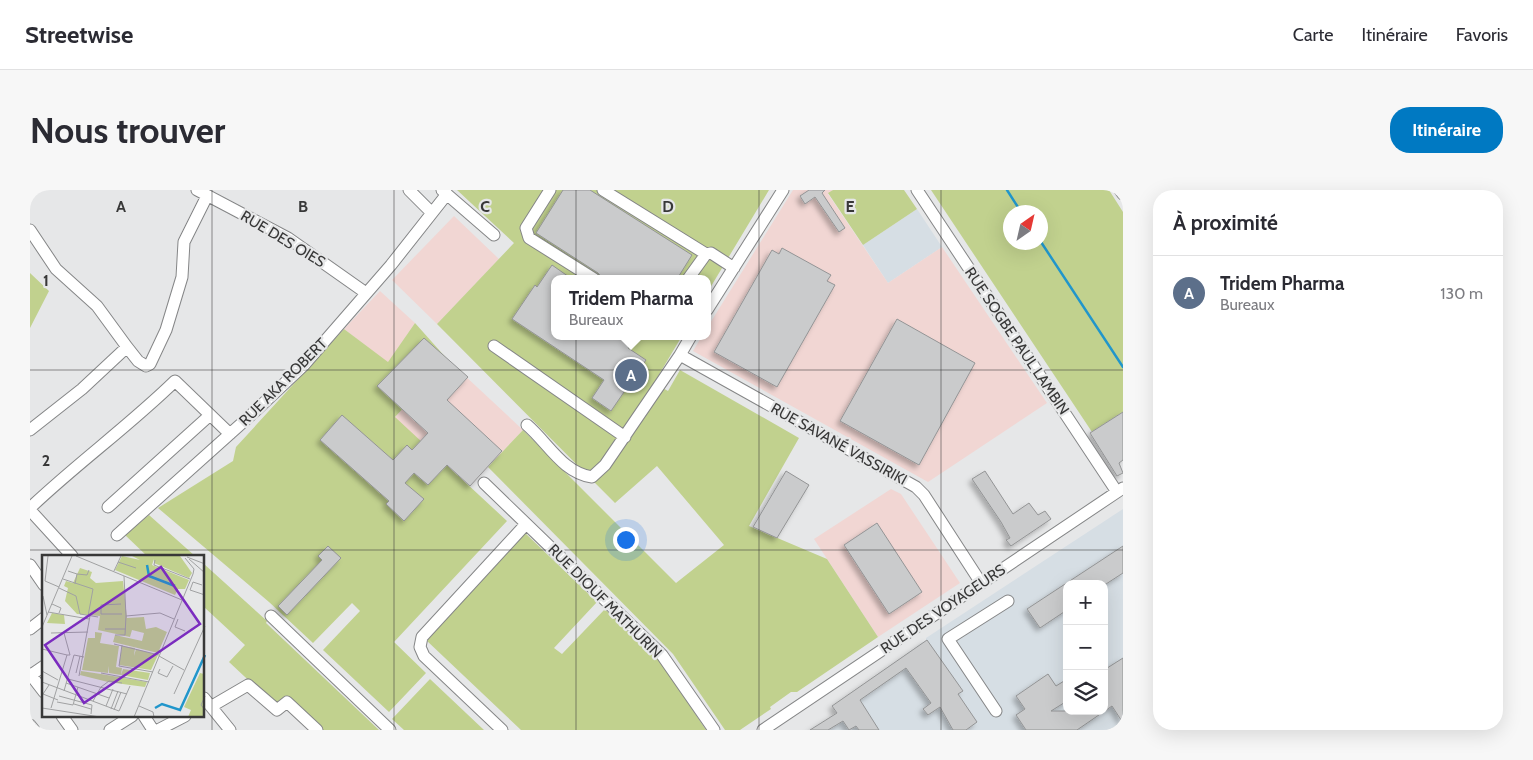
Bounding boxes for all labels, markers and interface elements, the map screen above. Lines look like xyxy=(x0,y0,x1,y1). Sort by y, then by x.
text: Streetwise xyxy=(25,20,133,49)
text: Carte xyxy=(1293,24,1333,46)
text: Itinéraire xyxy=(1361,24,1428,46)
text: Favoris xyxy=(1456,24,1508,46)
button: Itinéraire xyxy=(1390,107,1503,153)
text: Nous trouver xyxy=(30,109,225,152)
text: A xyxy=(116,197,126,216)
text: B xyxy=(298,197,308,216)
text: C xyxy=(480,197,490,216)
text: D xyxy=(662,197,674,216)
text: E xyxy=(845,197,855,216)
north arrow xyxy=(1003,205,1048,250)
street label: RUE DES OIES xyxy=(237,207,329,271)
text: À proximité xyxy=(1173,210,1278,235)
street label: RUE SOGBE PAUL LAMBIN xyxy=(961,264,1073,418)
text: 1 xyxy=(43,271,49,290)
text: Tridem Pharma xyxy=(1220,272,1345,295)
popup xyxy=(551,275,711,340)
text: A xyxy=(1184,284,1194,303)
text: 130 m xyxy=(1440,284,1483,303)
text: Tridem Pharma xyxy=(569,287,693,310)
text: Bureaux xyxy=(1220,295,1275,314)
text: Bureaux xyxy=(569,310,623,329)
street label: RUE AKA ROBERT xyxy=(235,334,331,430)
pin: A xyxy=(615,356,647,394)
street label: RUE SAVANÉ VASSIRIKI xyxy=(768,398,911,489)
text: 2 xyxy=(42,451,50,470)
your location xyxy=(613,527,639,553)
street label: RUE DIOUF MATHURIN xyxy=(544,540,666,662)
inset map xyxy=(42,555,205,718)
street label: RUE DES VOYAGEURS xyxy=(877,560,1009,657)
map controls xyxy=(1063,580,1108,715)
button: + xyxy=(1063,580,1108,625)
button: − xyxy=(1063,625,1108,670)
button: layers xyxy=(1063,670,1108,715)

